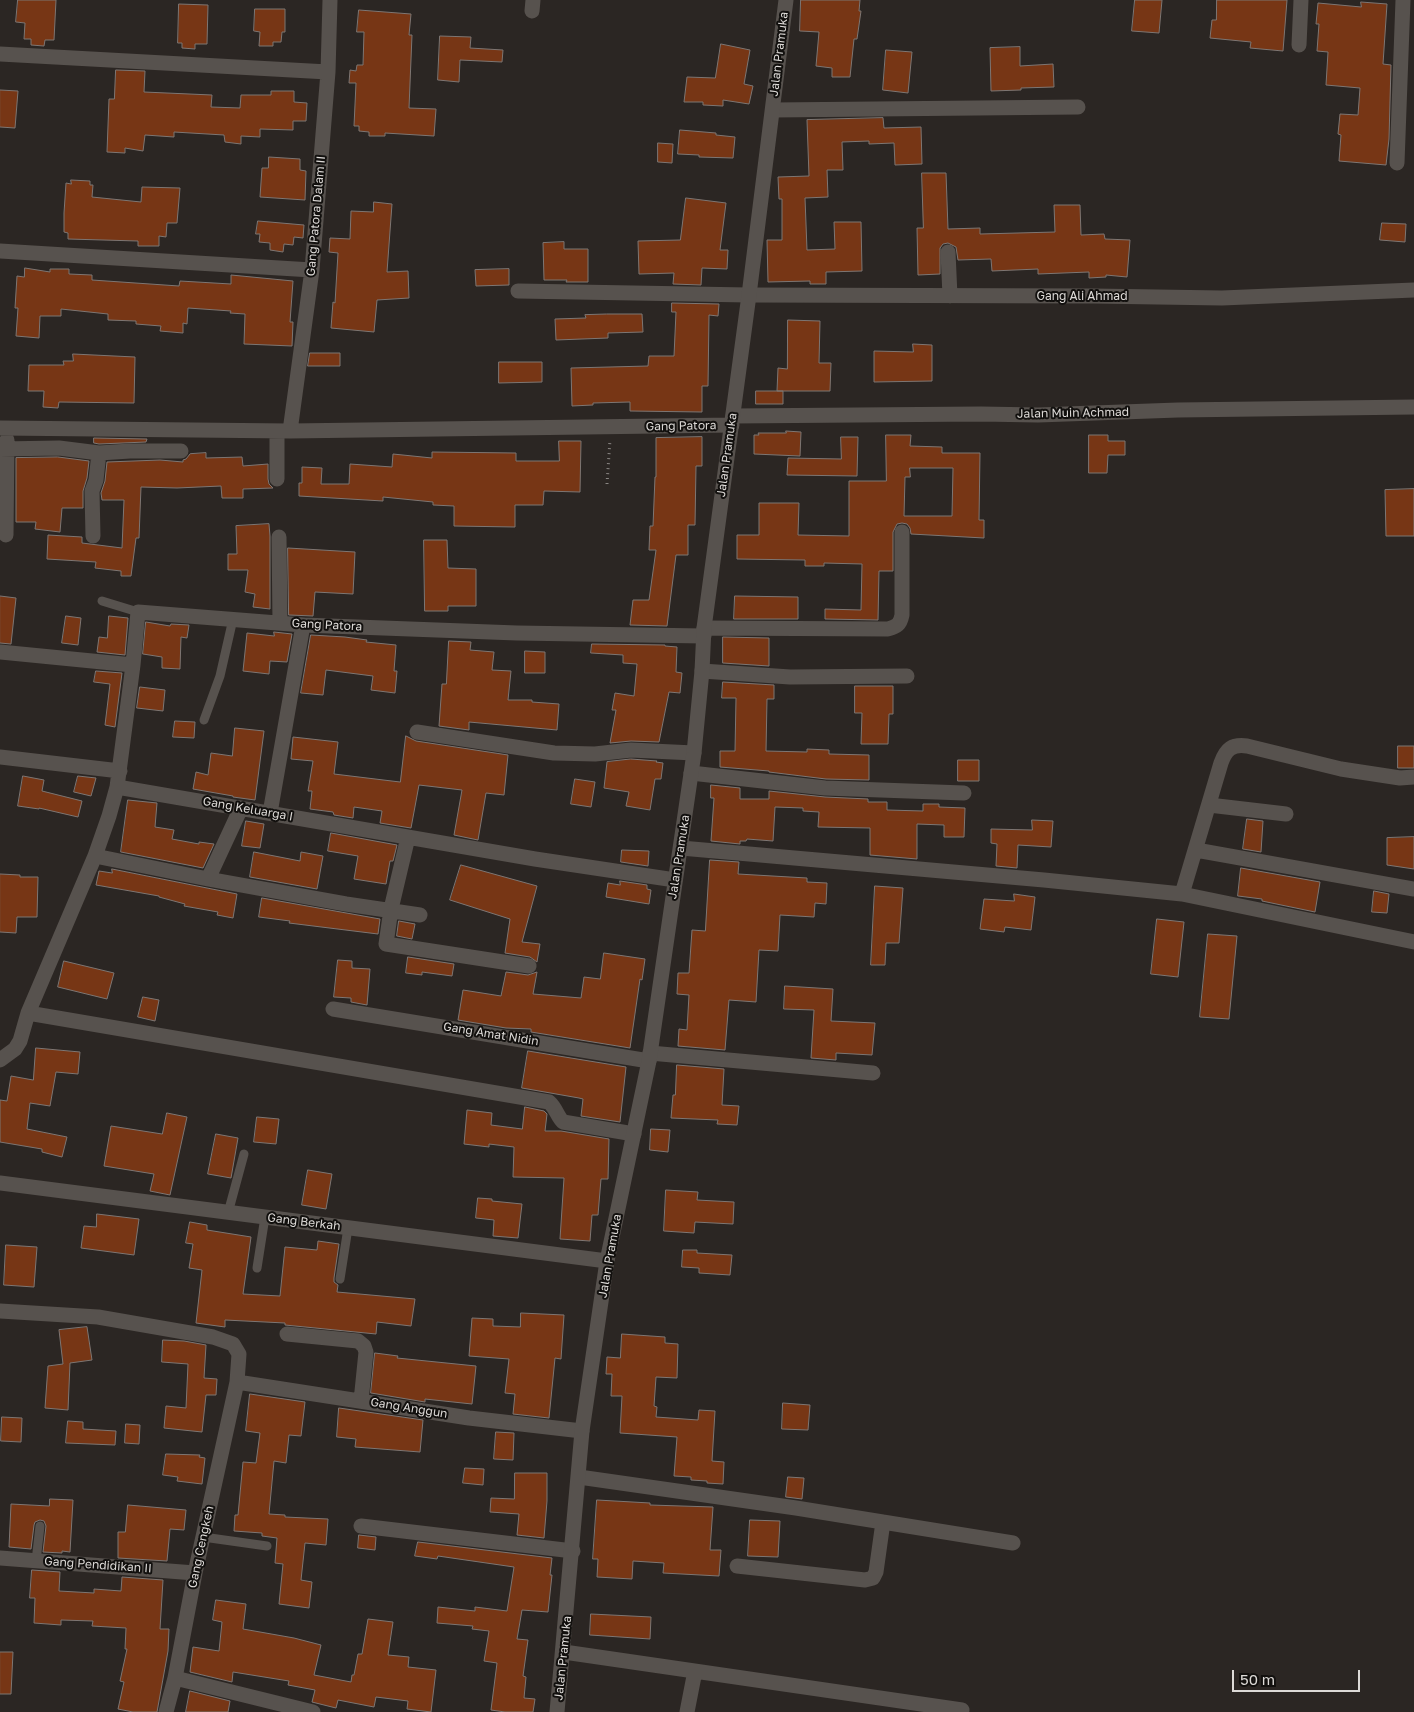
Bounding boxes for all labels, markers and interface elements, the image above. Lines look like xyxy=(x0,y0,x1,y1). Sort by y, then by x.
street label: Jalan Pramuka xyxy=(767,11,791,97)
street label: Gang Patora Dalam II xyxy=(304,155,328,277)
street label: Gang Ali Ahmad xyxy=(1036,289,1128,303)
street label: Jalan Muin Achmad xyxy=(1017,405,1129,421)
street label: Jalan Pramuka xyxy=(714,412,740,498)
street label: Gang Patora xyxy=(646,418,716,434)
street label: Gang Patora xyxy=(291,616,363,634)
street label: Gang Keluarga I xyxy=(202,794,294,824)
street label: Jalan Pramuka xyxy=(665,814,693,900)
street label: Gang Amat Nidin xyxy=(442,1019,540,1049)
street label: Gang Berkah xyxy=(267,1210,341,1234)
street label: Jalan Pramuka xyxy=(596,1213,624,1299)
street label: Gang Anggun xyxy=(369,1395,449,1421)
street label: Gang Cengkeh xyxy=(185,1505,217,1589)
street label: Gang Pendidikan II xyxy=(44,1554,152,1576)
street label: Jalan Pramuka xyxy=(551,1615,575,1701)
scale bar xyxy=(1234,1660,1362,1692)
text: 50 m xyxy=(1240,1670,1275,1688)

